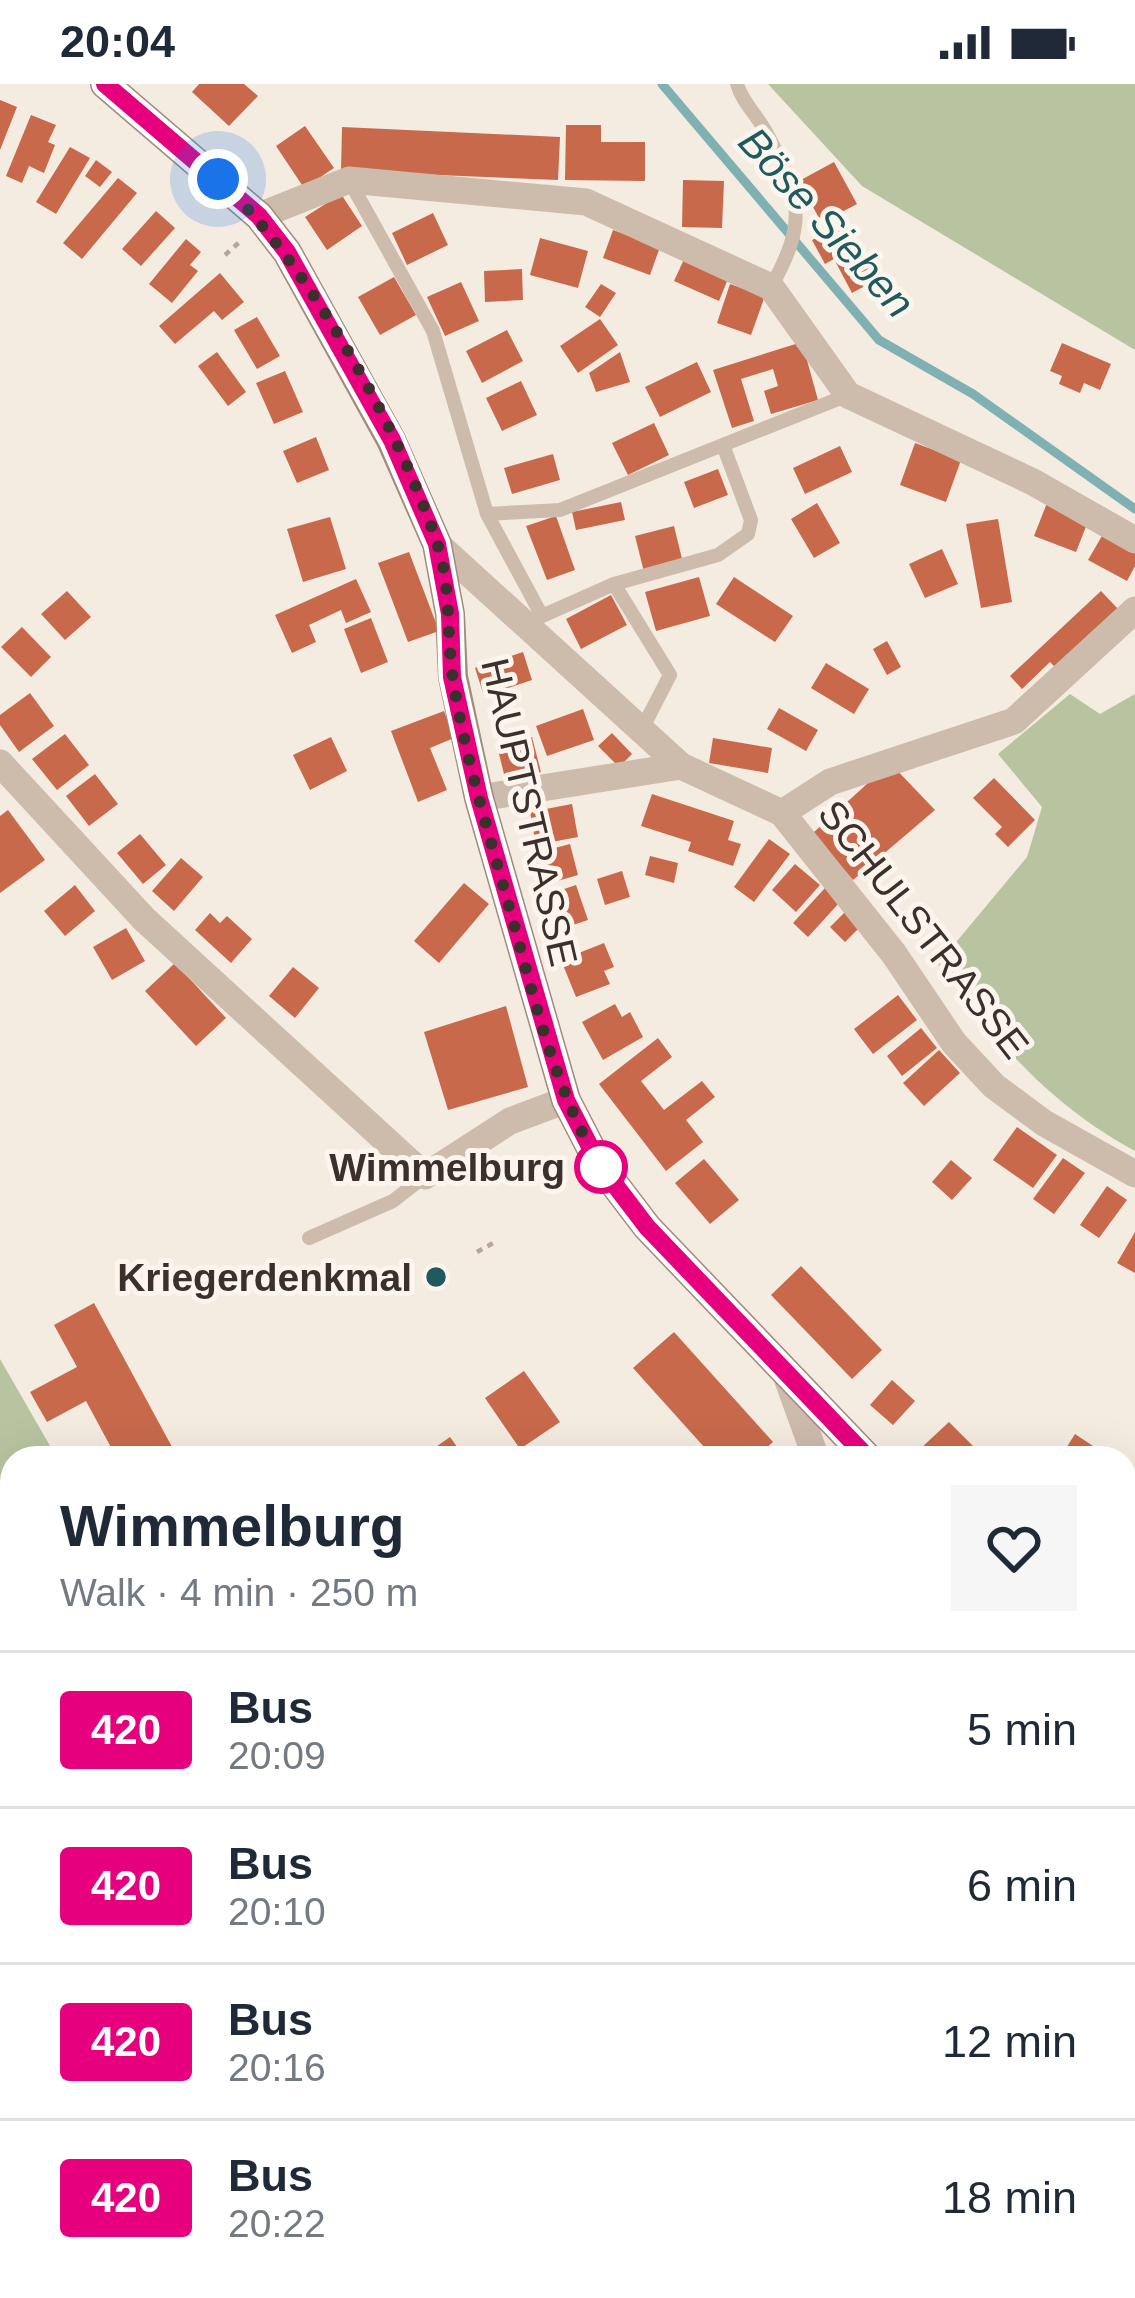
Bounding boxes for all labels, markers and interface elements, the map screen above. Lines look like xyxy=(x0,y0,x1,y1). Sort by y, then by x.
text: 20:04 xyxy=(60,16,175,67)
water label: Böse Sieben xyxy=(729,118,924,327)
your location xyxy=(188,149,248,209)
street label: HAUPTSTRASSE xyxy=(473,654,586,970)
street label: SCHULSTRASSE xyxy=(810,792,1037,1066)
marker: Wimmelburg xyxy=(576,1142,626,1192)
place label: Wimmelburg xyxy=(329,1146,565,1189)
place label: Kriegerdenkmal xyxy=(117,1256,412,1299)
marker: Kriegerdenkmal xyxy=(423,1264,449,1290)
button: heart xyxy=(951,1485,1077,1611)
text: Wimmelburg xyxy=(60,1494,405,1558)
text: Walk · 4 min · 250 m xyxy=(60,1571,418,1614)
text: Bus xyxy=(228,1682,313,1733)
text: 5 min xyxy=(967,1704,1077,1755)
text: 420 xyxy=(91,1706,161,1753)
text: 20:09 xyxy=(228,1734,326,1777)
text: Bus xyxy=(228,1838,313,1889)
text: 6 min xyxy=(967,1860,1077,1911)
text: 420 xyxy=(91,1862,161,1909)
text: 20:10 xyxy=(228,1890,326,1933)
text: Bus xyxy=(228,1994,313,2045)
text: 12 min xyxy=(942,2016,1077,2067)
text: 420 xyxy=(91,2018,161,2065)
text: 20:16 xyxy=(228,2046,326,2089)
text: Bus xyxy=(228,2150,313,2201)
text: 18 min xyxy=(942,2172,1077,2223)
text: 420 xyxy=(91,2174,161,2221)
text: 20:22 xyxy=(228,2202,326,2245)

